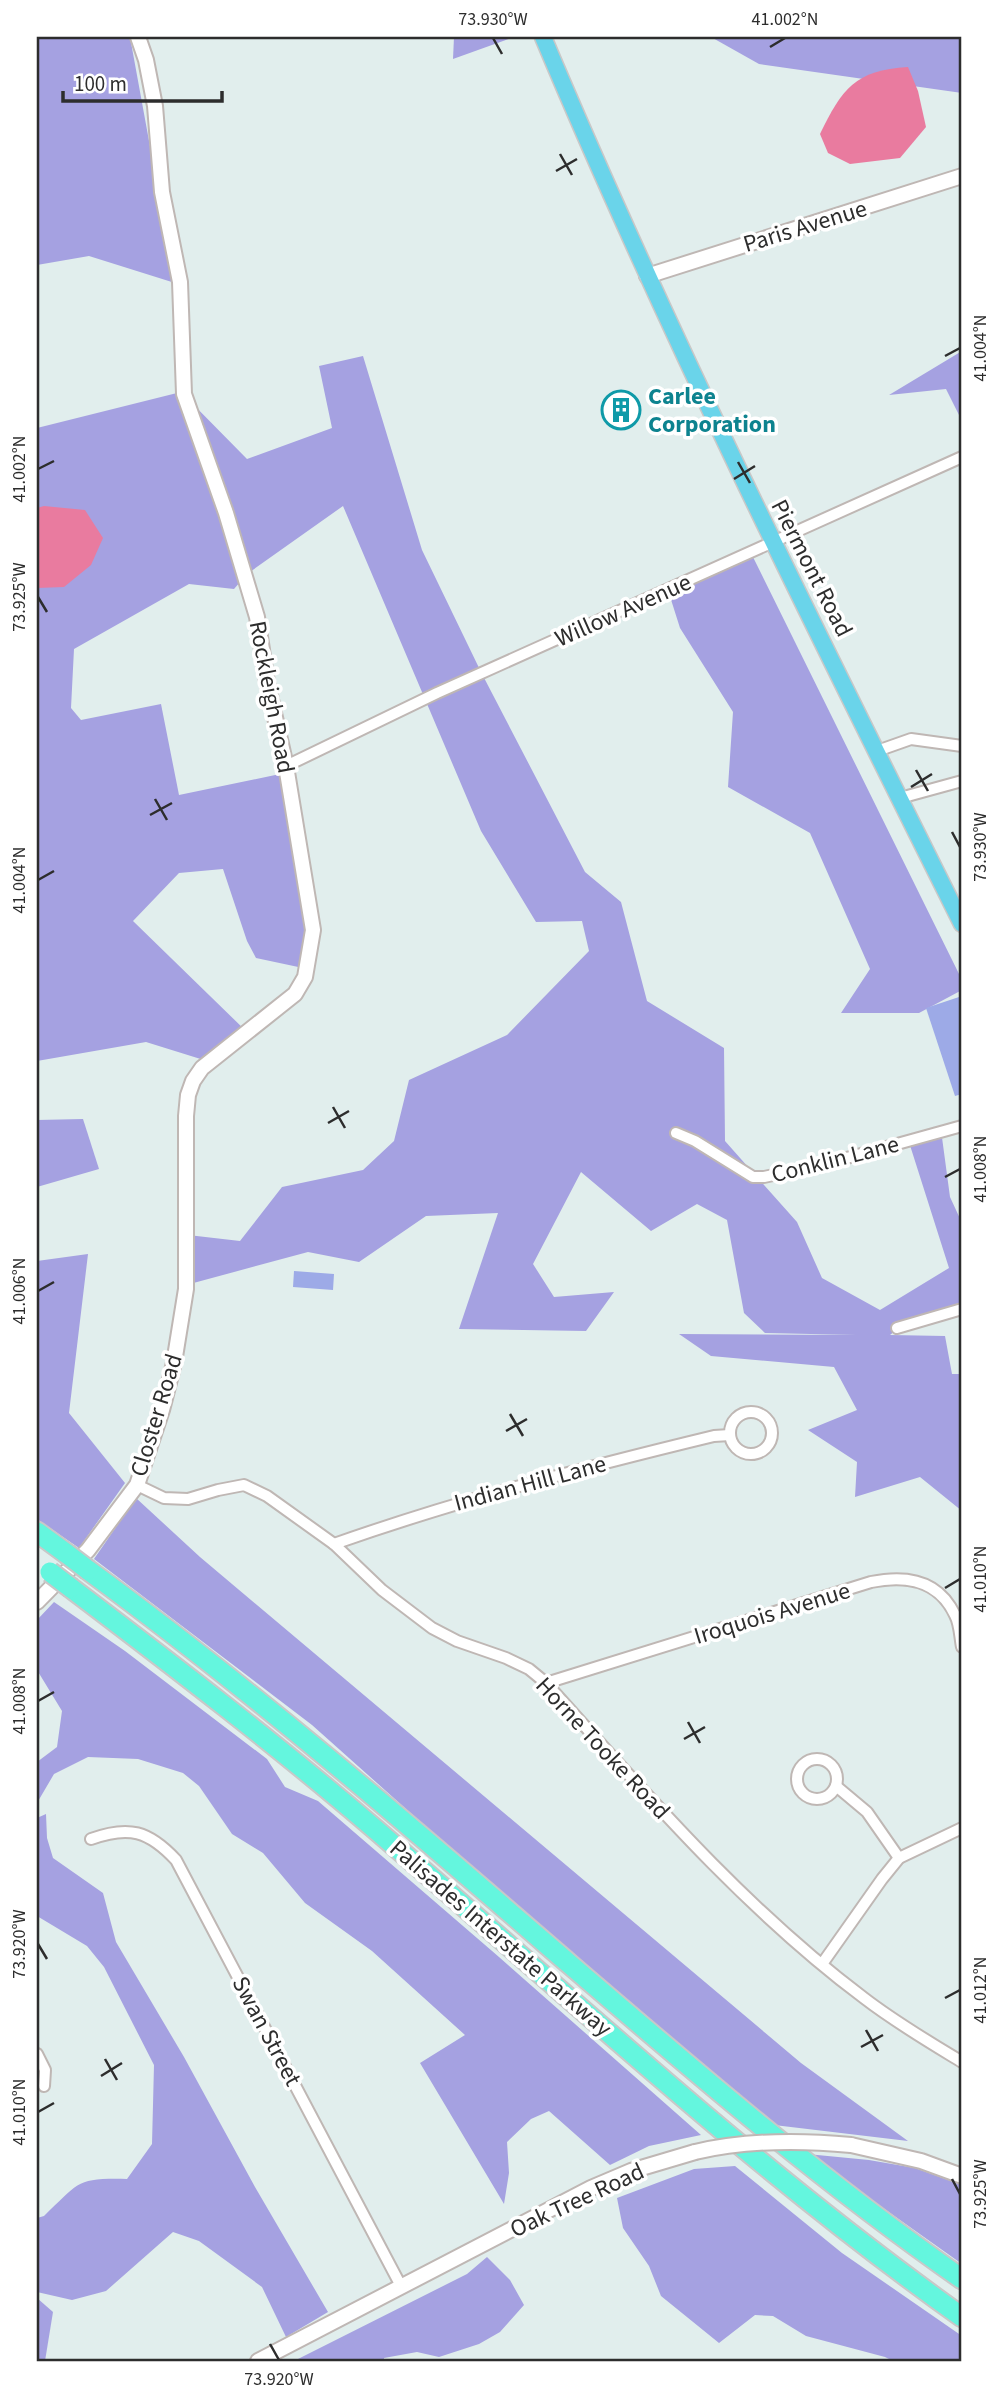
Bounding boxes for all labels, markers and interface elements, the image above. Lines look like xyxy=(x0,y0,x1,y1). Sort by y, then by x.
text: 73.930°W xyxy=(458,7,528,32)
text: 41.002°N xyxy=(752,7,818,32)
scale bar xyxy=(63,60,222,104)
text: 100 m xyxy=(74,69,127,99)
street label: Paris Avenue xyxy=(739,191,871,262)
text: 41.004°N xyxy=(968,315,993,381)
place label: Carlee Corporation xyxy=(648,379,776,442)
building icon: Carlee Corporation xyxy=(600,389,642,431)
text: 41.002°N xyxy=(7,436,32,502)
street label: Piermont Road xyxy=(762,493,861,643)
text: 73.925°W xyxy=(7,562,32,632)
street label: Willow Avenue xyxy=(549,565,697,656)
street label: Rockleigh Road xyxy=(240,618,303,776)
text: 73.930°W xyxy=(968,812,993,882)
text: 41.004°N xyxy=(7,847,32,913)
street label: Conklin Lane xyxy=(768,1127,903,1192)
text: 41.008°N xyxy=(968,1136,993,1202)
text: 41.006°N xyxy=(7,1258,32,1324)
street label: Closter Road xyxy=(121,1349,192,1481)
street label: Indian Hill Lane xyxy=(450,1446,610,1521)
text: 41.010°N xyxy=(968,1546,993,1612)
street label: Iroquois Avenue xyxy=(690,1573,854,1654)
text: 41.008°N xyxy=(7,1668,32,1734)
street label: Horne Tooke Road xyxy=(527,1669,678,1827)
street label: Palisades Interstate Parkway xyxy=(382,1832,620,2045)
text: 73.920°W xyxy=(7,1909,32,1979)
text: 41.012°N xyxy=(968,1957,993,2023)
street label: Swan Street xyxy=(223,1970,310,2092)
text: 41.010°N xyxy=(7,2079,32,2145)
street label: Oak Tree Road xyxy=(504,2154,650,2247)
text: 73.925°W xyxy=(968,2159,993,2229)
text: 73.920°W xyxy=(244,2367,314,2392)

